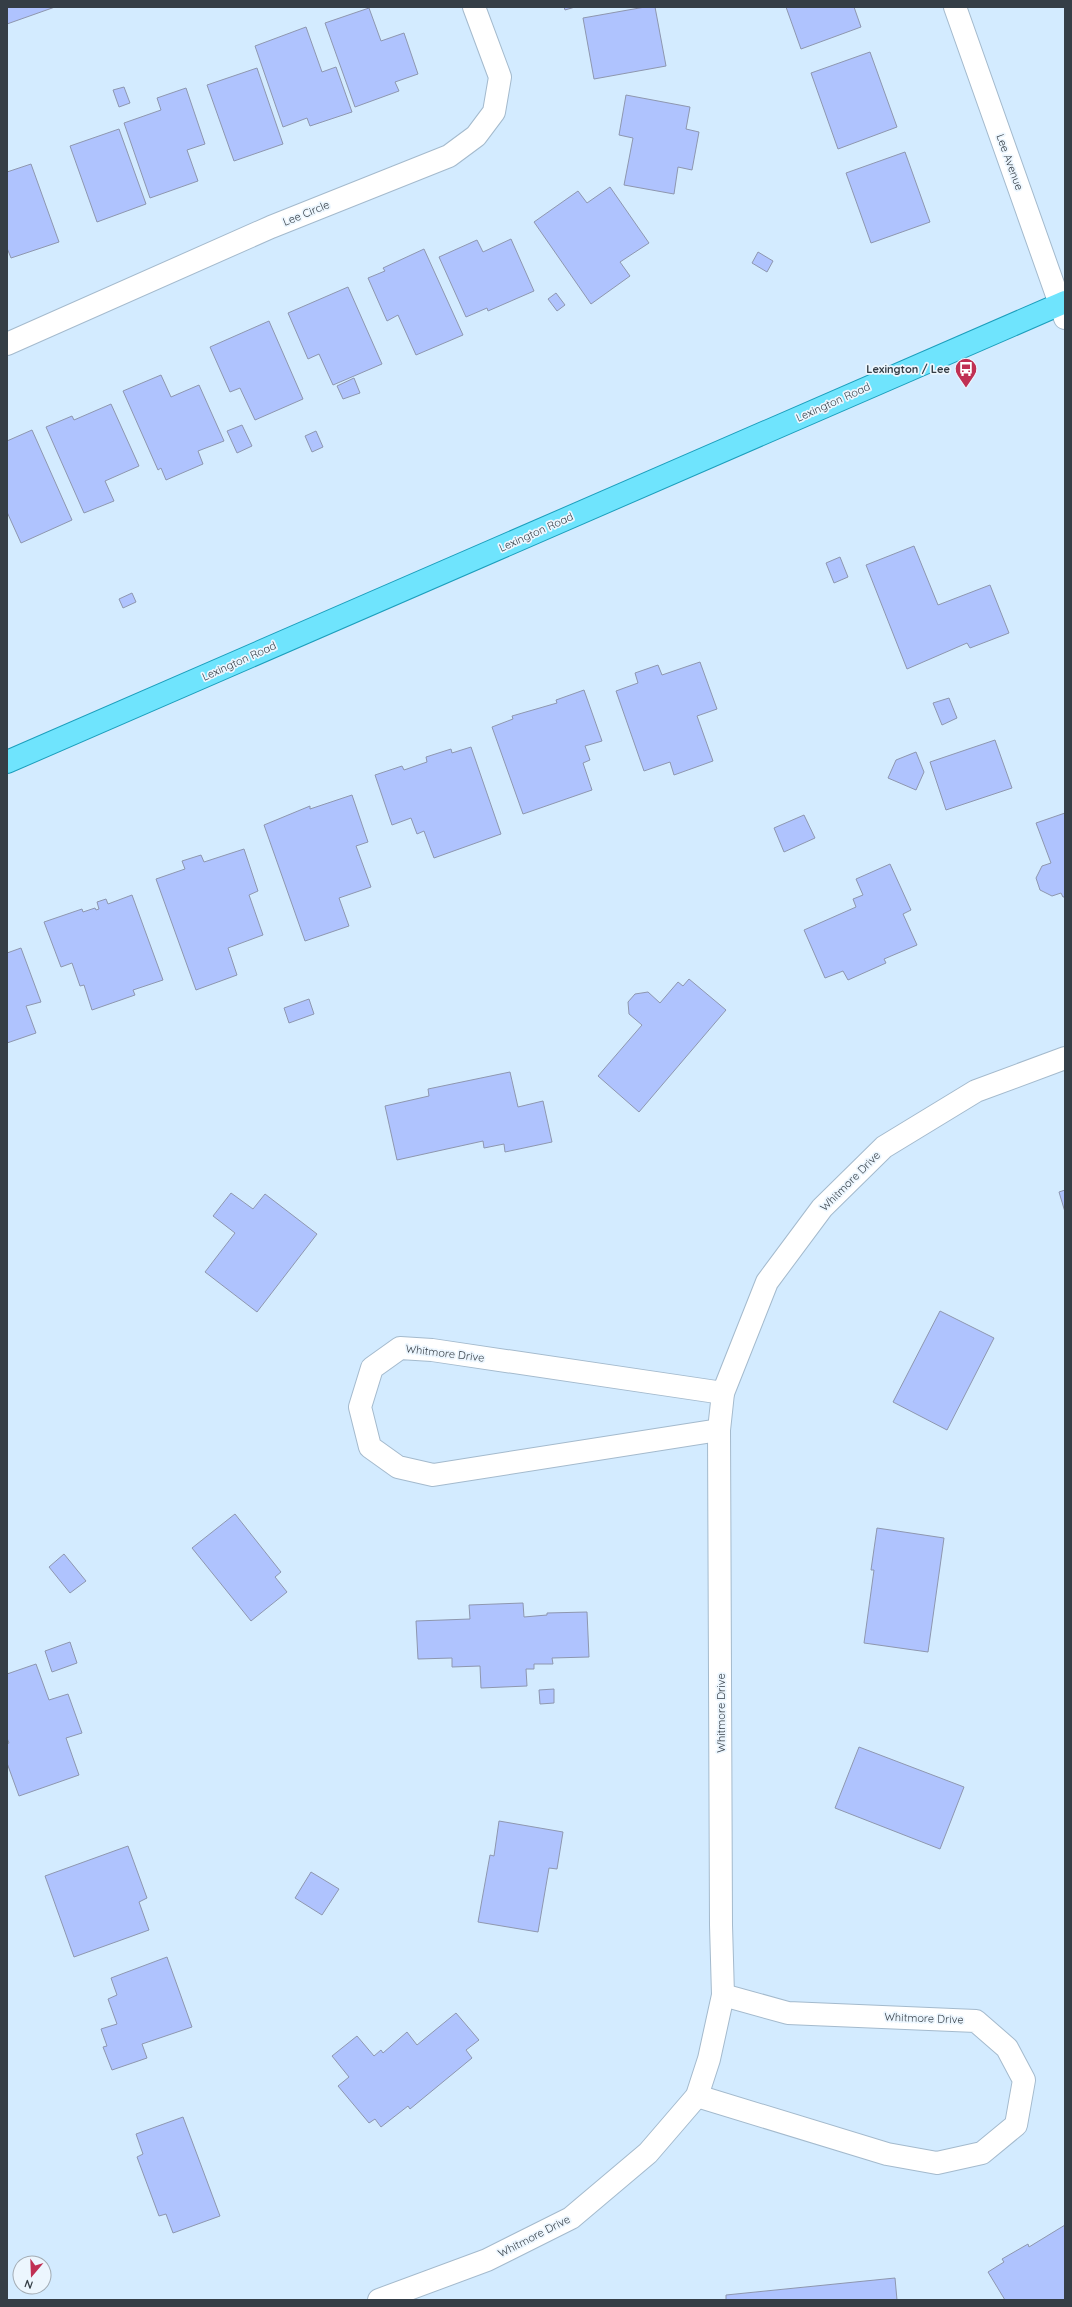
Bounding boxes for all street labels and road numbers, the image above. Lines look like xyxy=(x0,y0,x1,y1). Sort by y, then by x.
street label: Lee Avenue xyxy=(993,132,1027,192)
street label: Lee Circle xyxy=(281,197,331,229)
street label: Lexington Road xyxy=(794,379,872,425)
street label: Lexington Road xyxy=(497,509,575,555)
street label: Lexington Road xyxy=(200,638,278,684)
street label: Whitmore Drive xyxy=(817,1148,883,1214)
street label: Whitmore Drive xyxy=(405,1341,485,1365)
street label: Whitmore Drive xyxy=(714,1673,728,1753)
street label: Whitmore Drive xyxy=(884,2010,964,2026)
street label: Whitmore Drive xyxy=(495,2212,573,2260)

